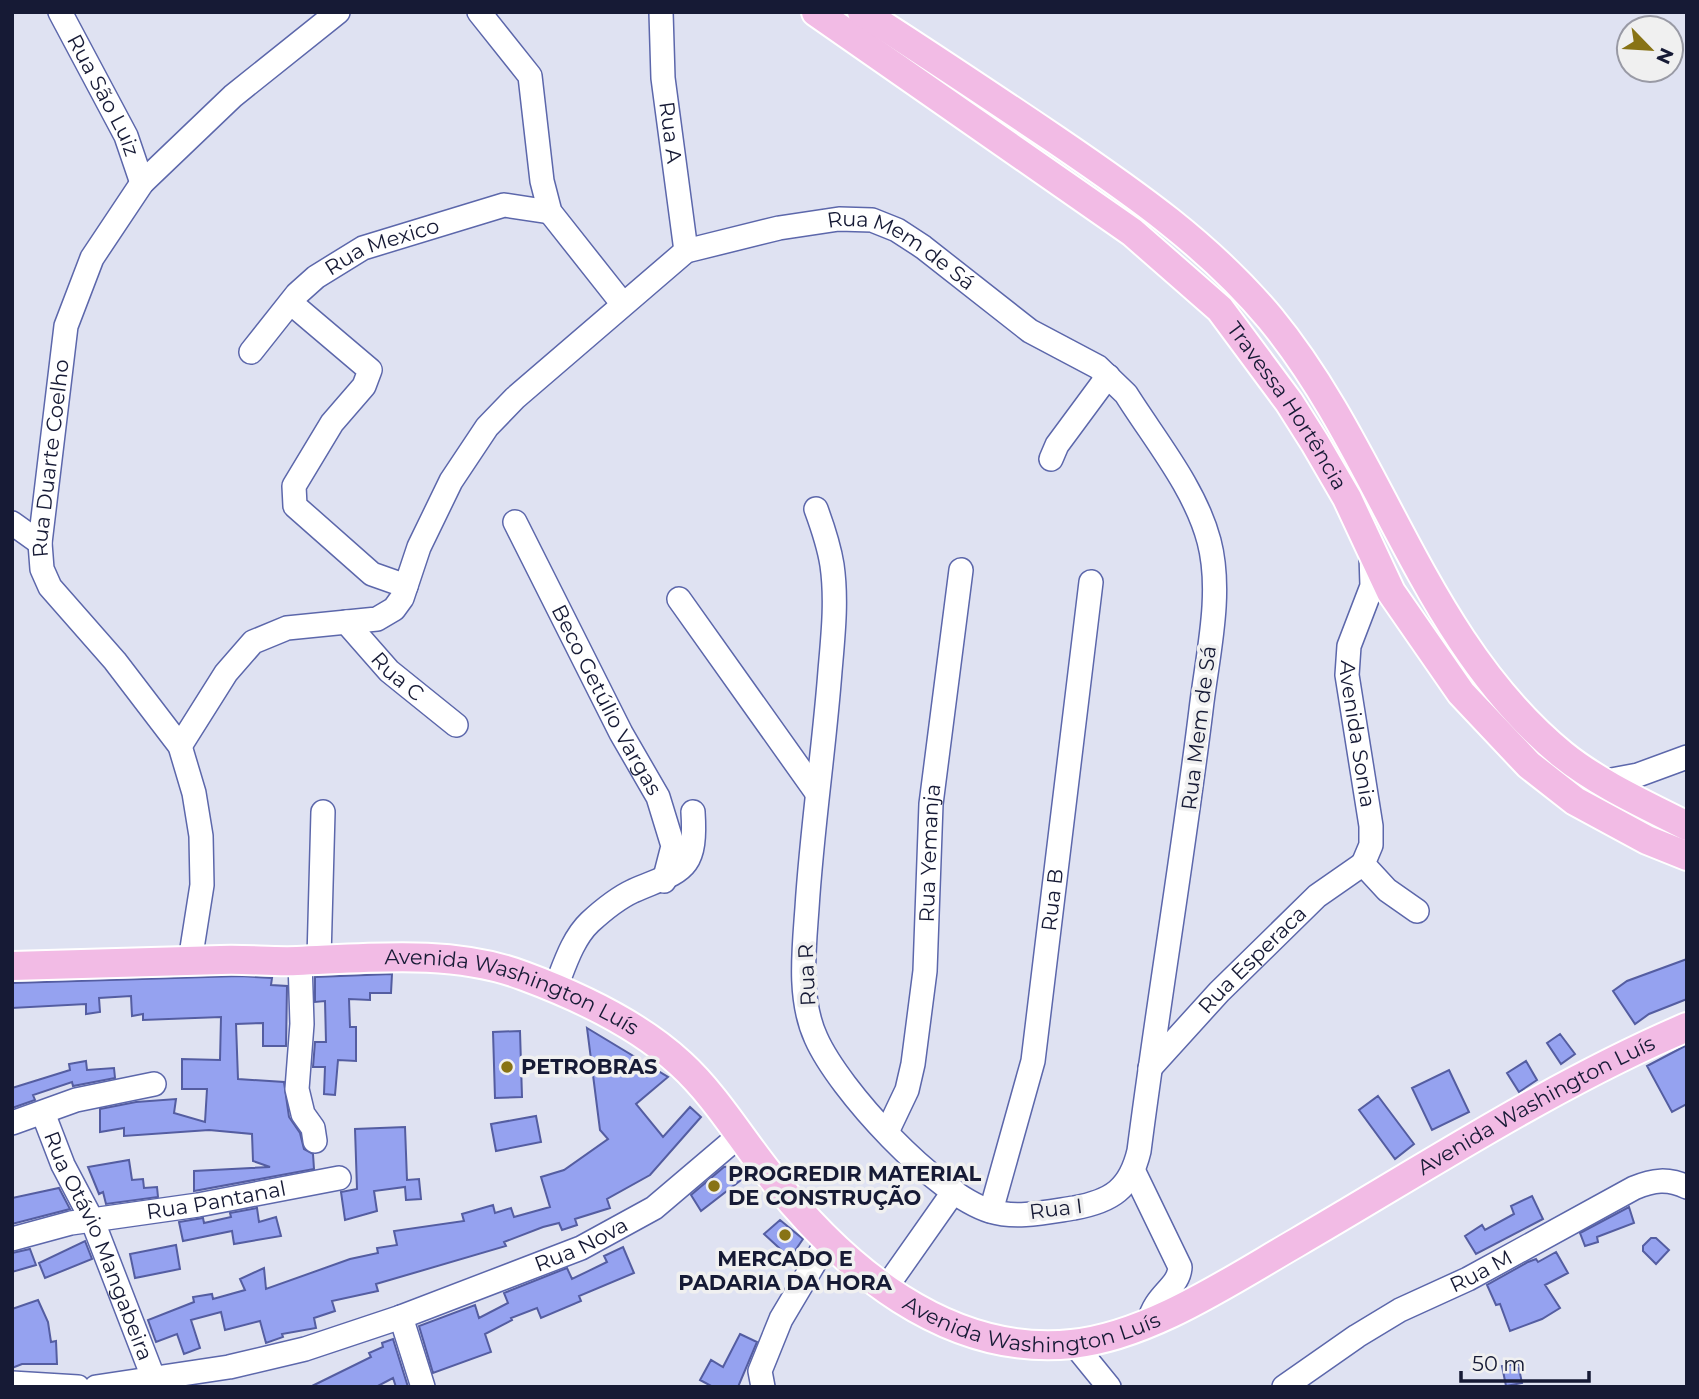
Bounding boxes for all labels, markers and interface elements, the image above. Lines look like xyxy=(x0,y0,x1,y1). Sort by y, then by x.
north arrow xyxy=(1615,14,1685,84)
street label: Rua São Luiz xyxy=(62,30,145,159)
text: N xyxy=(1651,44,1679,68)
street label: Rua A xyxy=(654,100,687,166)
street label: Rua Mem de Sá xyxy=(825,206,980,295)
street label: Rua Mexico xyxy=(320,213,442,280)
street label: Travessa Hortência xyxy=(1222,317,1353,494)
street label: Rua Duarte Coelho xyxy=(27,358,74,559)
street label: Beco Getúlio Vargas xyxy=(547,600,667,799)
street label: Rua Mem de Sá xyxy=(1176,644,1221,812)
street label: Rua C xyxy=(366,646,429,706)
street label: Avenida Sonia xyxy=(1335,660,1381,809)
street label: Rua Yemanja xyxy=(914,782,946,923)
street label: Rua B xyxy=(1036,867,1068,933)
street label: Rua Esperaca xyxy=(1193,900,1311,1018)
street label: Rua R xyxy=(792,943,821,1007)
street label: Avenida Washington Luís xyxy=(384,944,644,1040)
street label: Avenida Washington Luís xyxy=(1413,1030,1659,1180)
place label: PETROBRAS xyxy=(521,1054,657,1079)
marker: PETROBRAS xyxy=(499,1059,515,1075)
street label: Rua Otávio Mangabeira xyxy=(39,1127,158,1364)
place label: PROGREDIR MATERIAL DE CONSTRUÇÃO xyxy=(728,1161,982,1210)
street label: Rua Pantanal xyxy=(145,1175,288,1224)
marker: PROGREDIR MATERIAL DE CONSTRUÇÃO xyxy=(706,1178,722,1194)
street label: Rua I xyxy=(1028,1193,1084,1224)
street label: Rua Nova xyxy=(531,1212,632,1277)
marker: MERCADO E PADARIA DA HORA xyxy=(777,1227,793,1243)
street label: Rua M xyxy=(1446,1244,1516,1298)
place label: MERCADO E PADARIA DA HORA xyxy=(678,1246,893,1295)
street label: Avenida Washington Luís xyxy=(899,1290,1164,1357)
scale bar xyxy=(1461,1340,1589,1384)
text: 50 m xyxy=(1472,1351,1526,1376)

